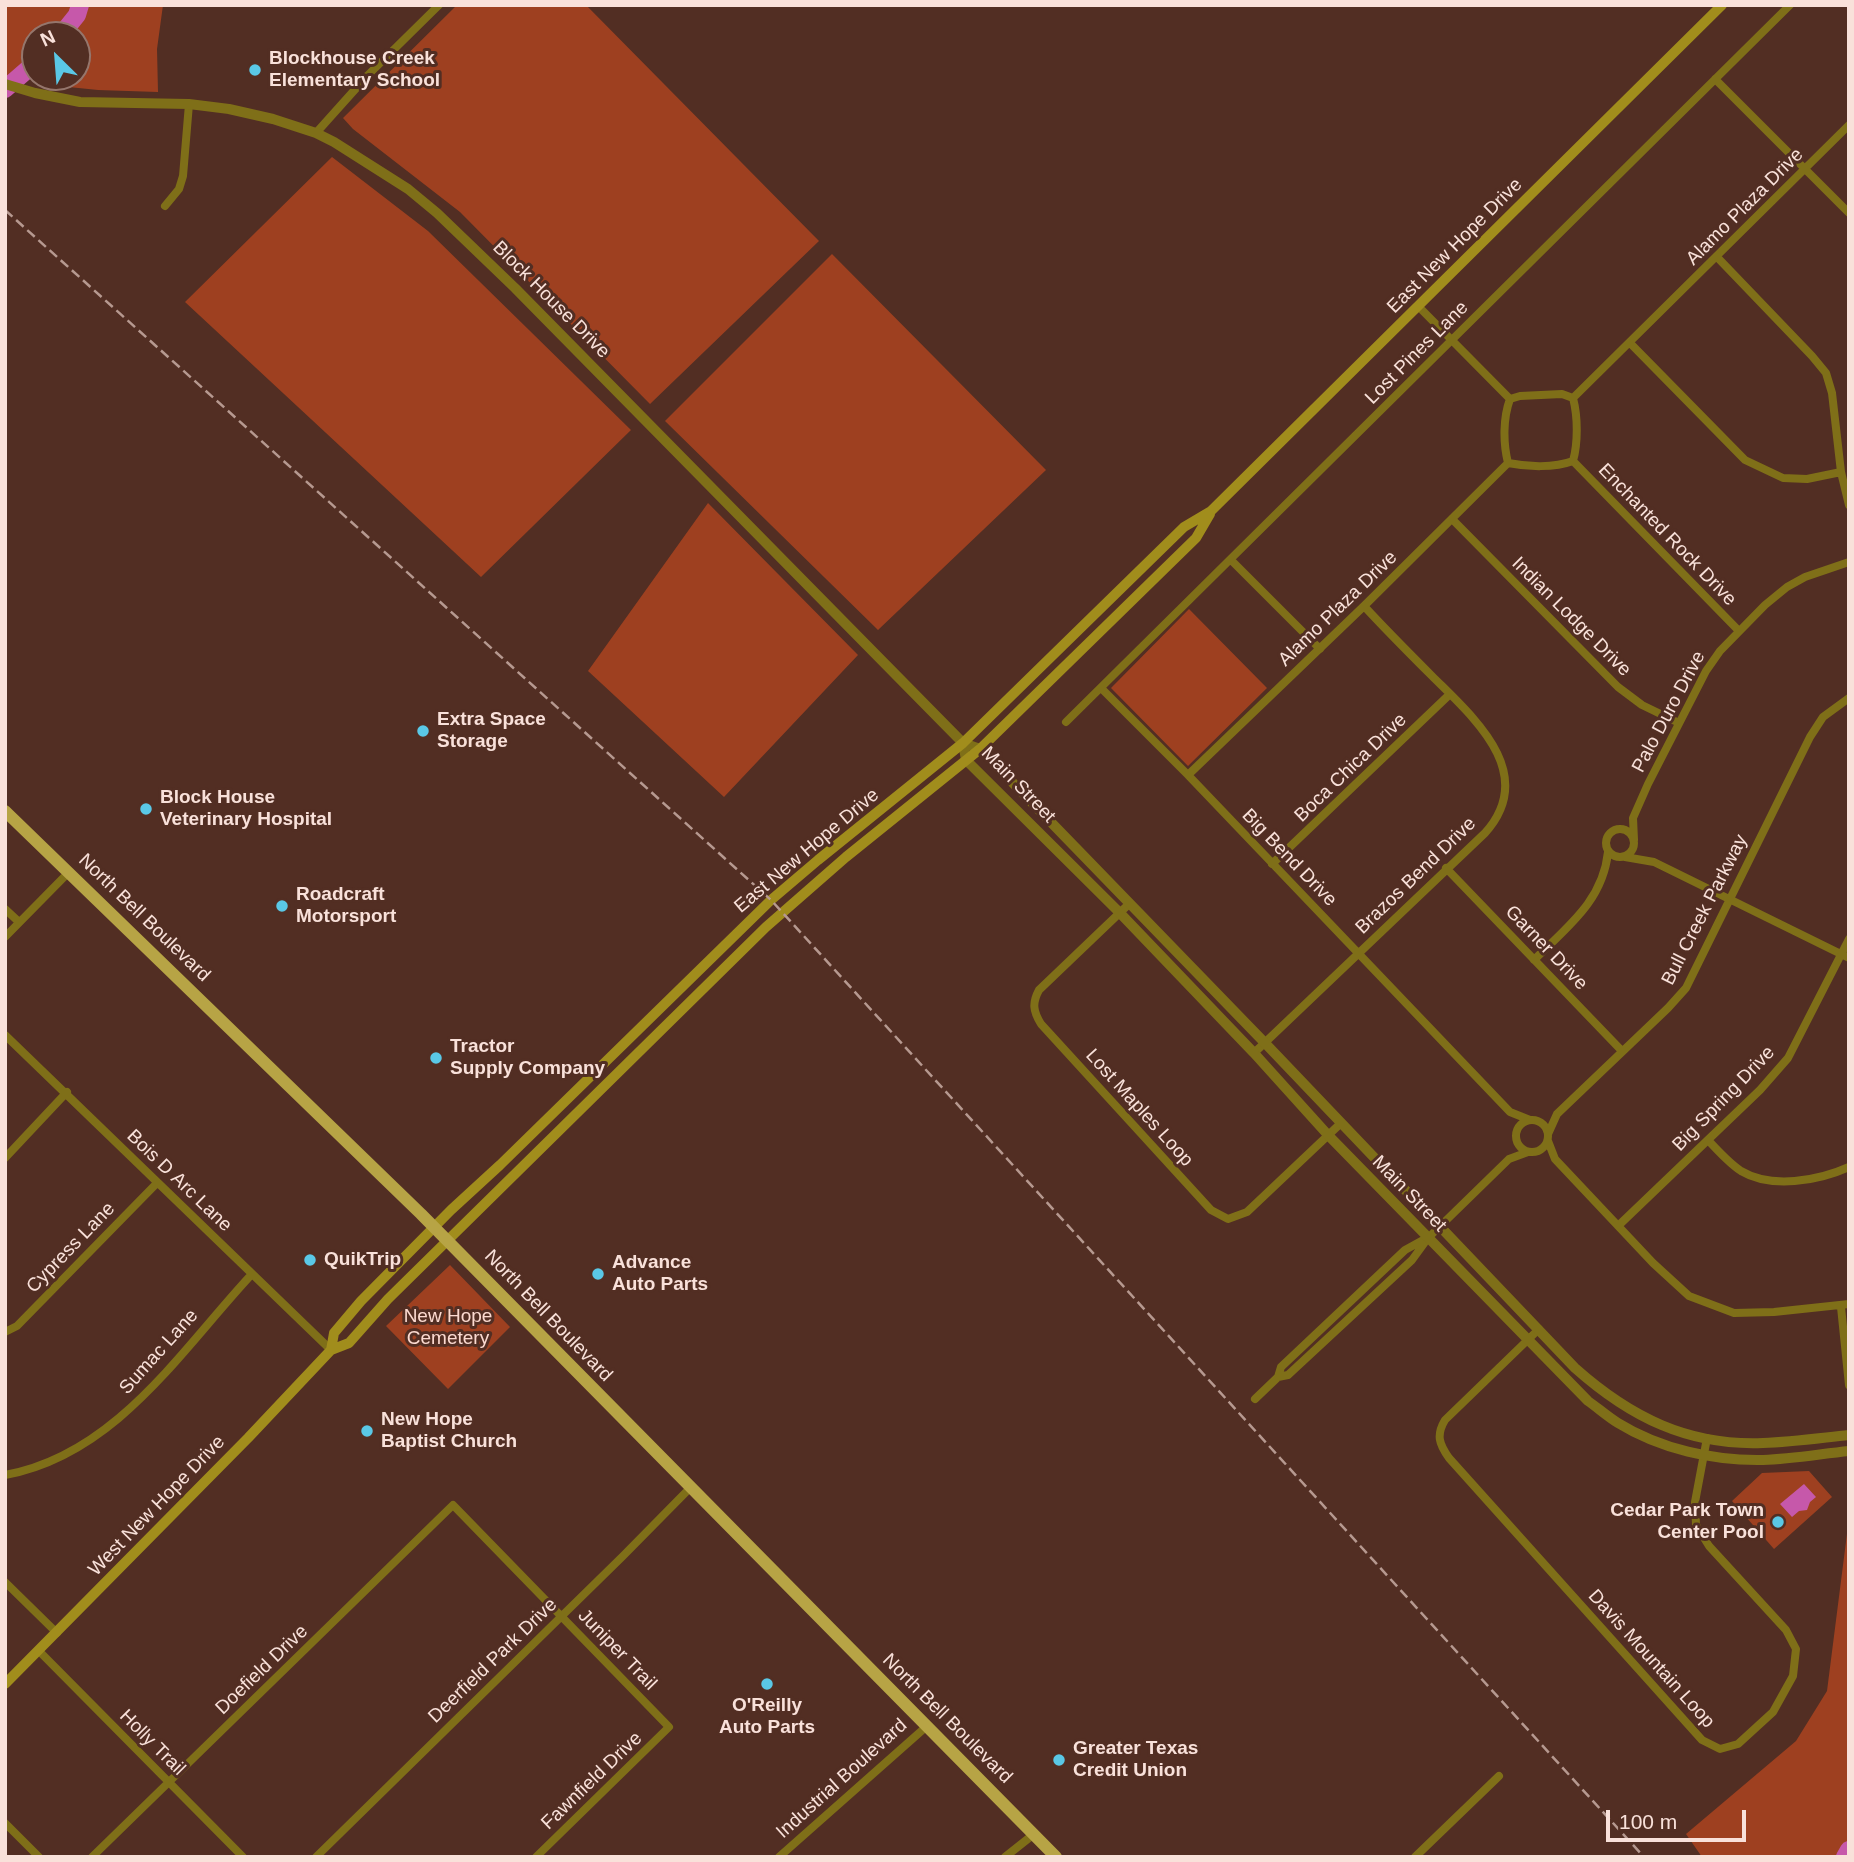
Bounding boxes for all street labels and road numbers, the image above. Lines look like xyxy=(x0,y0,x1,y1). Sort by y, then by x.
street label: Alamo Plaza Drive xyxy=(1682,144,1808,270)
street label: East New Hope Drive xyxy=(1383,174,1527,318)
street label: Block House Drive xyxy=(488,237,614,363)
street label: Lost Pines Lane xyxy=(1361,297,1473,409)
street label: Enchanted Rock Drive xyxy=(1593,459,1741,611)
street label: Alamo Plaza Drive xyxy=(1274,547,1402,671)
street label: Indian Lodge Drive xyxy=(1507,553,1635,681)
street label: Palo Duro Drive xyxy=(1627,647,1711,777)
street label: Boca Chica Drive xyxy=(1290,709,1412,827)
street label: Main Street xyxy=(976,742,1060,828)
street label: East New Hope Drive xyxy=(730,784,884,918)
street label: Big Bend Drive xyxy=(1237,805,1341,911)
street label: Brazos Bend Drive xyxy=(1351,813,1481,939)
street label: Bull Creek Parkway xyxy=(1657,831,1753,989)
street label: North Bell Boulevard xyxy=(73,849,215,987)
street label: Garner Drive xyxy=(1500,901,1592,995)
street label: Big Spring Drive xyxy=(1668,1042,1780,1156)
street label: Lost Maples Loop xyxy=(1080,1045,1198,1171)
street label: Bois D Arc Lane xyxy=(122,1125,236,1237)
street label: Main Street xyxy=(1367,1151,1451,1237)
street label: Cypress Lane xyxy=(22,1198,120,1298)
street label: North Bell Boulevard xyxy=(479,1245,617,1387)
street label: Sumac Lane xyxy=(115,1305,203,1399)
street label: West New Hope Drive xyxy=(84,1431,230,1581)
street label: Davis Mountain Loop xyxy=(1583,1585,1719,1733)
street label: Deerfield Park Drive xyxy=(424,1594,562,1728)
street label: Juniper Trail xyxy=(573,1605,661,1695)
street label: Doefield Drive xyxy=(211,1620,313,1720)
street label: North Bell Boulevard xyxy=(877,1649,1017,1789)
street label: Holly Trail xyxy=(114,1705,190,1781)
street label: Industrial Boulevard xyxy=(772,1714,912,1844)
street label: Fawnfield Drive xyxy=(537,1727,647,1835)

